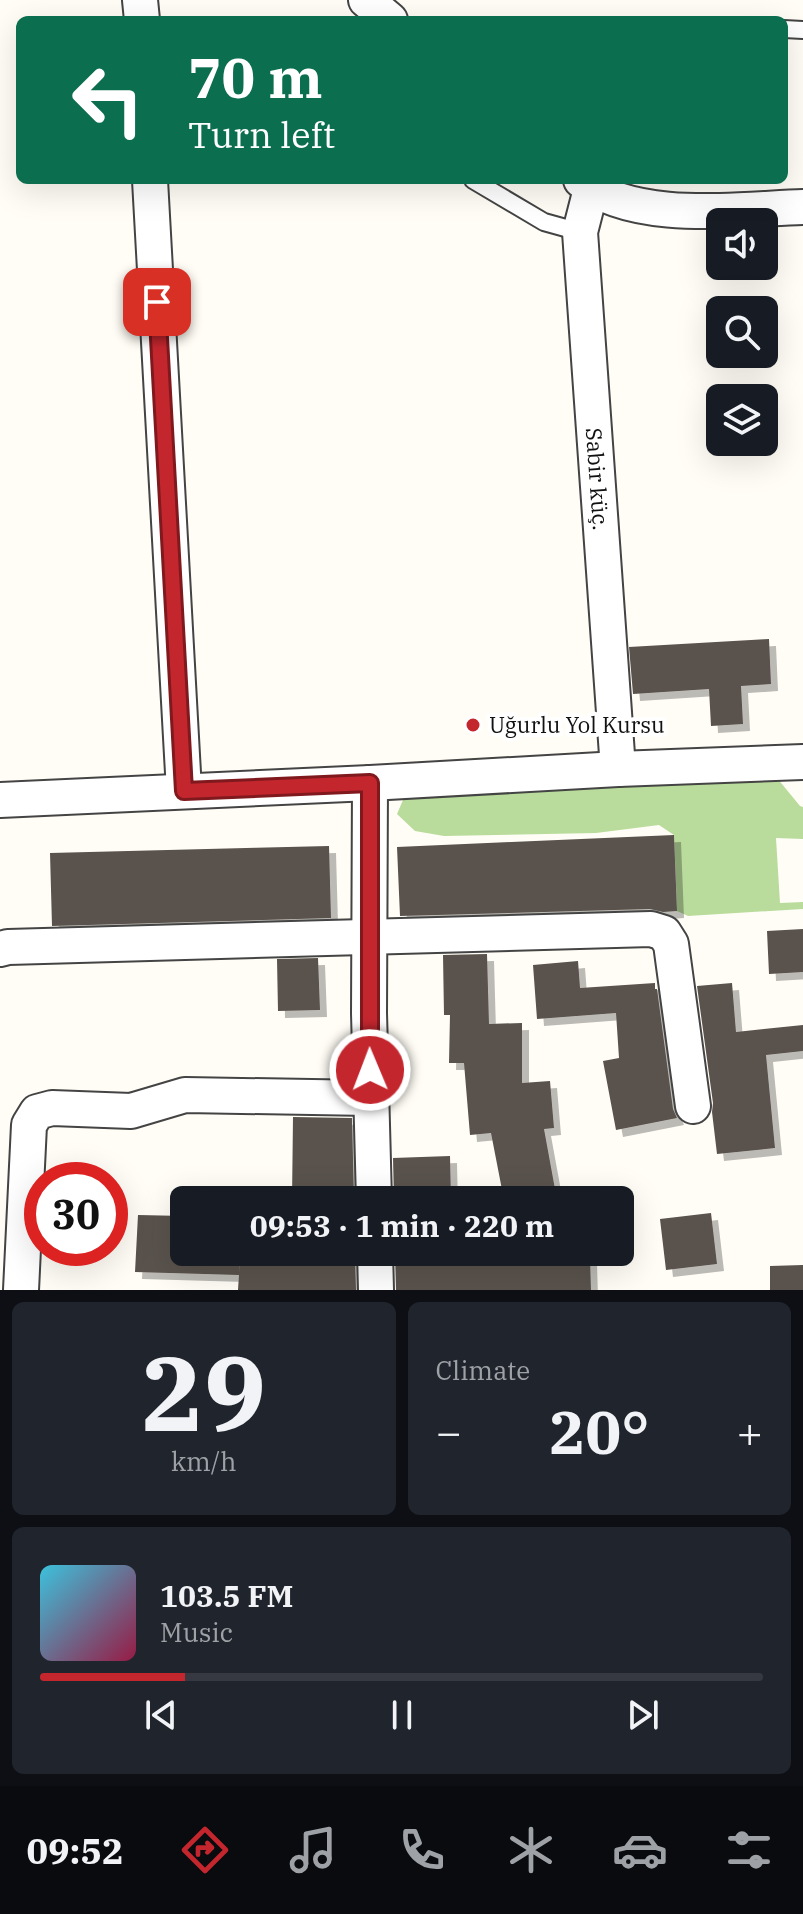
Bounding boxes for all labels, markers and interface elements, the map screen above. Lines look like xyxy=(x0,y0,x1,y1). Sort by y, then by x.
text: 70 m xyxy=(188,41,323,113)
icon: left xyxy=(56,48,160,152)
text: Turn left xyxy=(188,111,335,158)
map controls xyxy=(706,208,778,456)
button: sound xyxy=(706,208,778,280)
pin xyxy=(123,268,191,336)
icon: arrive xyxy=(135,280,179,324)
button: search xyxy=(706,296,778,368)
button: layers xyxy=(706,384,778,456)
street label: Sabir küç. xyxy=(580,427,616,531)
place label: Uğurlu Yol Kursu xyxy=(489,710,665,739)
marker: Uğurlu Yol Kursu xyxy=(464,716,482,734)
position arrow xyxy=(328,1028,412,1112)
speed limit sign: 30 xyxy=(24,1162,128,1266)
text: 09:53 · 1 min · 220 m xyxy=(250,1206,554,1245)
text: 29 xyxy=(141,1324,266,1460)
text: Climate xyxy=(436,1353,530,1387)
text: 20° xyxy=(549,1392,649,1471)
text: − xyxy=(436,1403,462,1460)
text: + xyxy=(737,1403,763,1460)
text: km/h xyxy=(171,1444,237,1478)
text: 103.5 FM xyxy=(160,1576,293,1615)
text: Music xyxy=(160,1615,233,1649)
icon: previous xyxy=(139,1693,183,1737)
icon: pause xyxy=(380,1693,424,1737)
icon: next xyxy=(621,1693,665,1737)
icon: directions xyxy=(177,1822,233,1878)
icon: music xyxy=(285,1822,341,1878)
icon: phone xyxy=(394,1822,450,1878)
icon: climate xyxy=(503,1822,559,1878)
icon: car xyxy=(612,1822,668,1878)
icon: filters xyxy=(721,1822,777,1878)
text: 09:52 xyxy=(26,1827,124,1874)

